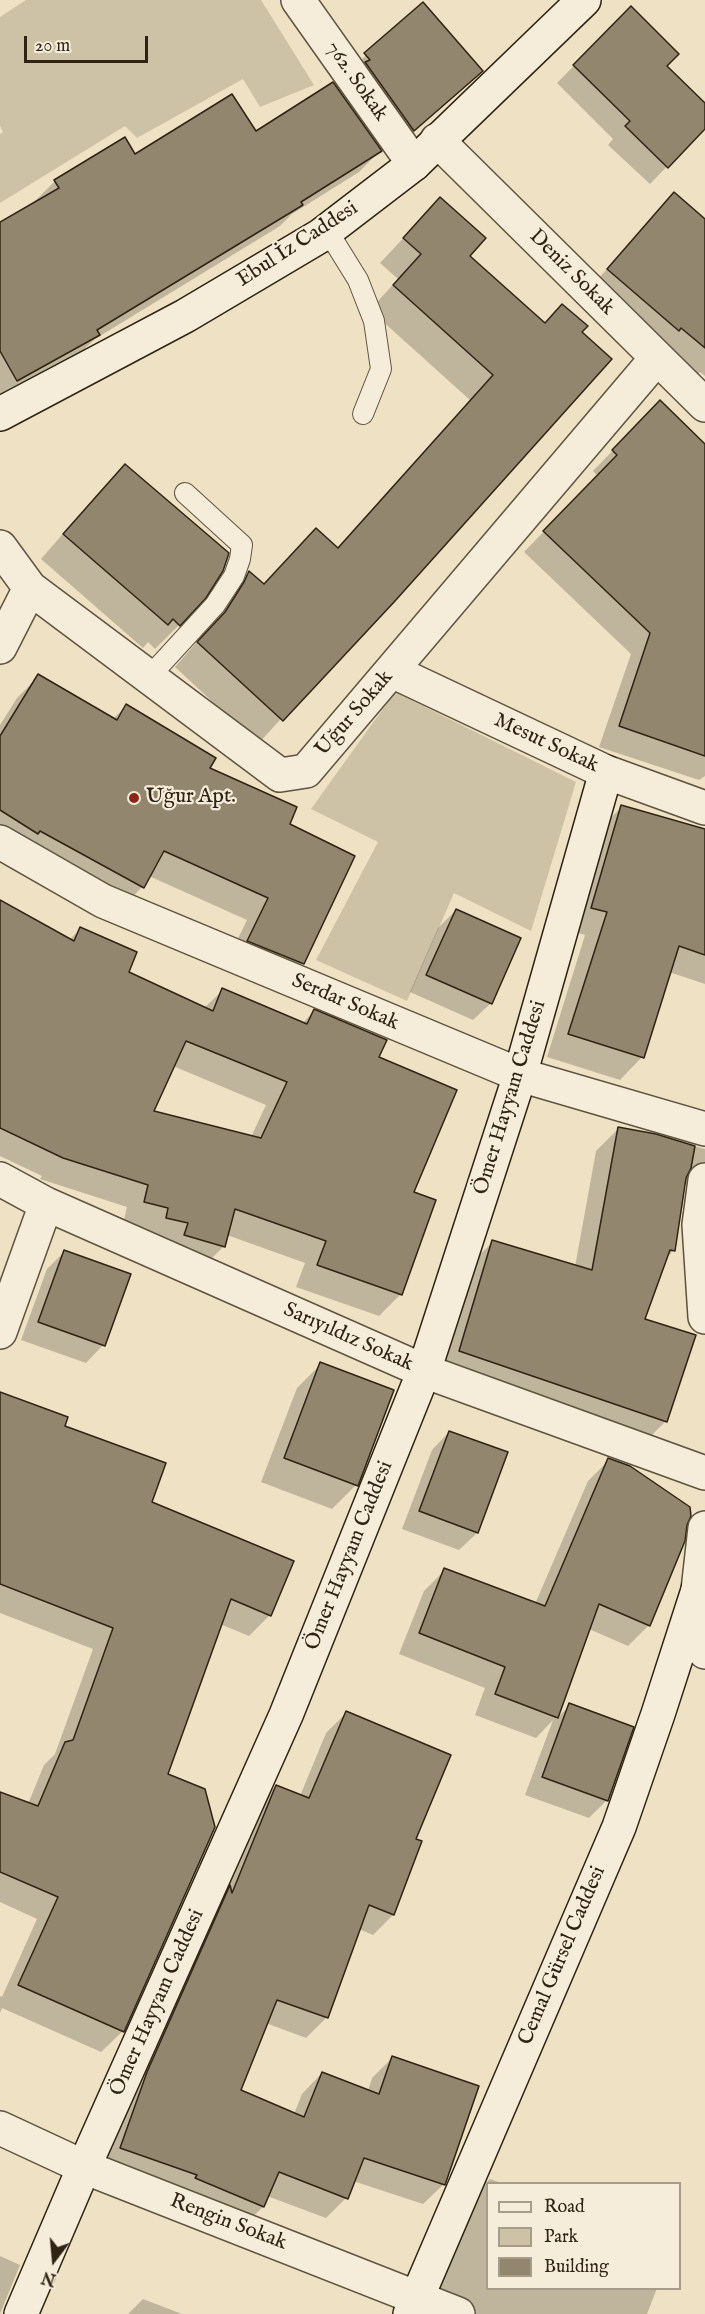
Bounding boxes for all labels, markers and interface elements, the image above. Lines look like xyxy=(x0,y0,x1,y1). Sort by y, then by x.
scale bar xyxy=(27,24,152,62)
text: 20 m xyxy=(35,35,70,58)
street label: 762. Sokak xyxy=(320,37,392,127)
street label: Ebul İz Caddesi xyxy=(233,196,363,294)
street label: Deniz Sokak xyxy=(523,225,619,321)
street label: Uğur Sokak xyxy=(311,666,399,762)
street label: Mesut Sokak xyxy=(490,709,602,779)
place label: Uğur Apt. xyxy=(146,785,236,811)
marker: Uğur Apt. xyxy=(127,791,141,805)
street label: Serdar Sokak xyxy=(288,969,402,1037)
street label: Ömer Hayyam Caddesi xyxy=(469,998,553,1198)
street label: Sarıyıldız Sokak xyxy=(279,1298,417,1378)
street label: Ömer Hayyam Caddesi xyxy=(301,1458,399,1654)
street label: Cemal Gürsel Caddesi xyxy=(514,1863,612,2049)
street label: Ömer Hayyam Caddesi xyxy=(105,1906,211,2100)
legend xyxy=(486,2182,681,2290)
street label: Rengin Sokak xyxy=(166,2189,290,2257)
text: Road xyxy=(544,2196,585,2219)
text: Park xyxy=(544,2226,578,2249)
north arrow xyxy=(24,2230,84,2290)
text: Building xyxy=(544,2256,609,2279)
text: N xyxy=(40,2266,58,2289)

